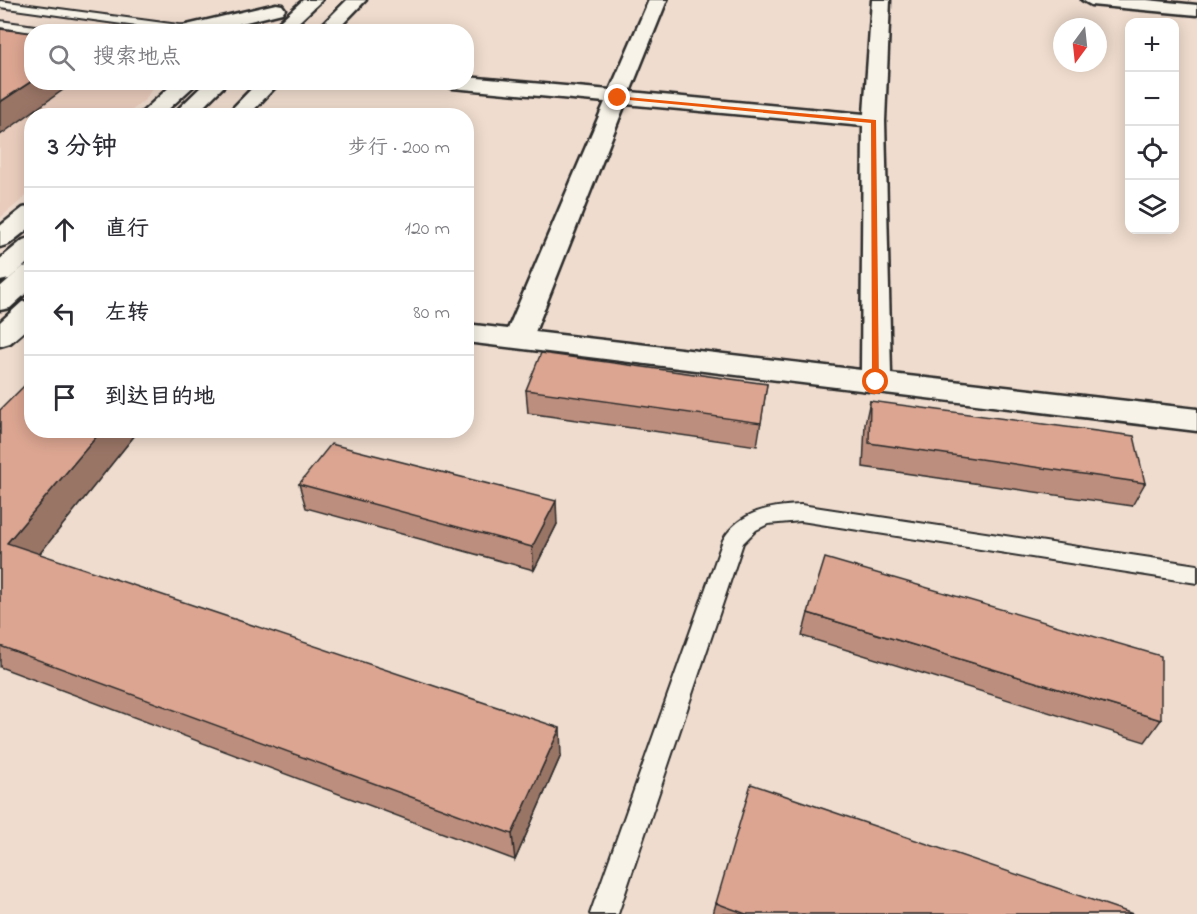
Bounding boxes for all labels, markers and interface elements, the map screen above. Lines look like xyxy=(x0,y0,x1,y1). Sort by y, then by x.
north arrow xyxy=(1053,18,1107,72)
map controls xyxy=(1125,18,1179,234)
button: + xyxy=(1125,18,1179,72)
search box xyxy=(24,24,474,90)
icon: search xyxy=(45,41,78,74)
text: 搜索地点 xyxy=(93,42,181,74)
button: − xyxy=(1125,72,1179,126)
route end xyxy=(604,84,630,110)
button: locate xyxy=(1125,126,1179,180)
text: 3 分钟 xyxy=(48,129,117,167)
text: 步行 · 200 m xyxy=(348,134,450,163)
button: layers xyxy=(1125,180,1179,234)
icon: ahead xyxy=(48,213,81,246)
text: 直行 xyxy=(105,214,149,246)
text: 120 m xyxy=(405,215,450,244)
icon: left xyxy=(48,297,81,330)
text: 左转 xyxy=(105,298,149,330)
text: 80 m xyxy=(413,299,450,328)
route start xyxy=(862,368,888,394)
icon: arrive xyxy=(48,381,81,414)
text: 到达目的地 xyxy=(105,382,215,414)

